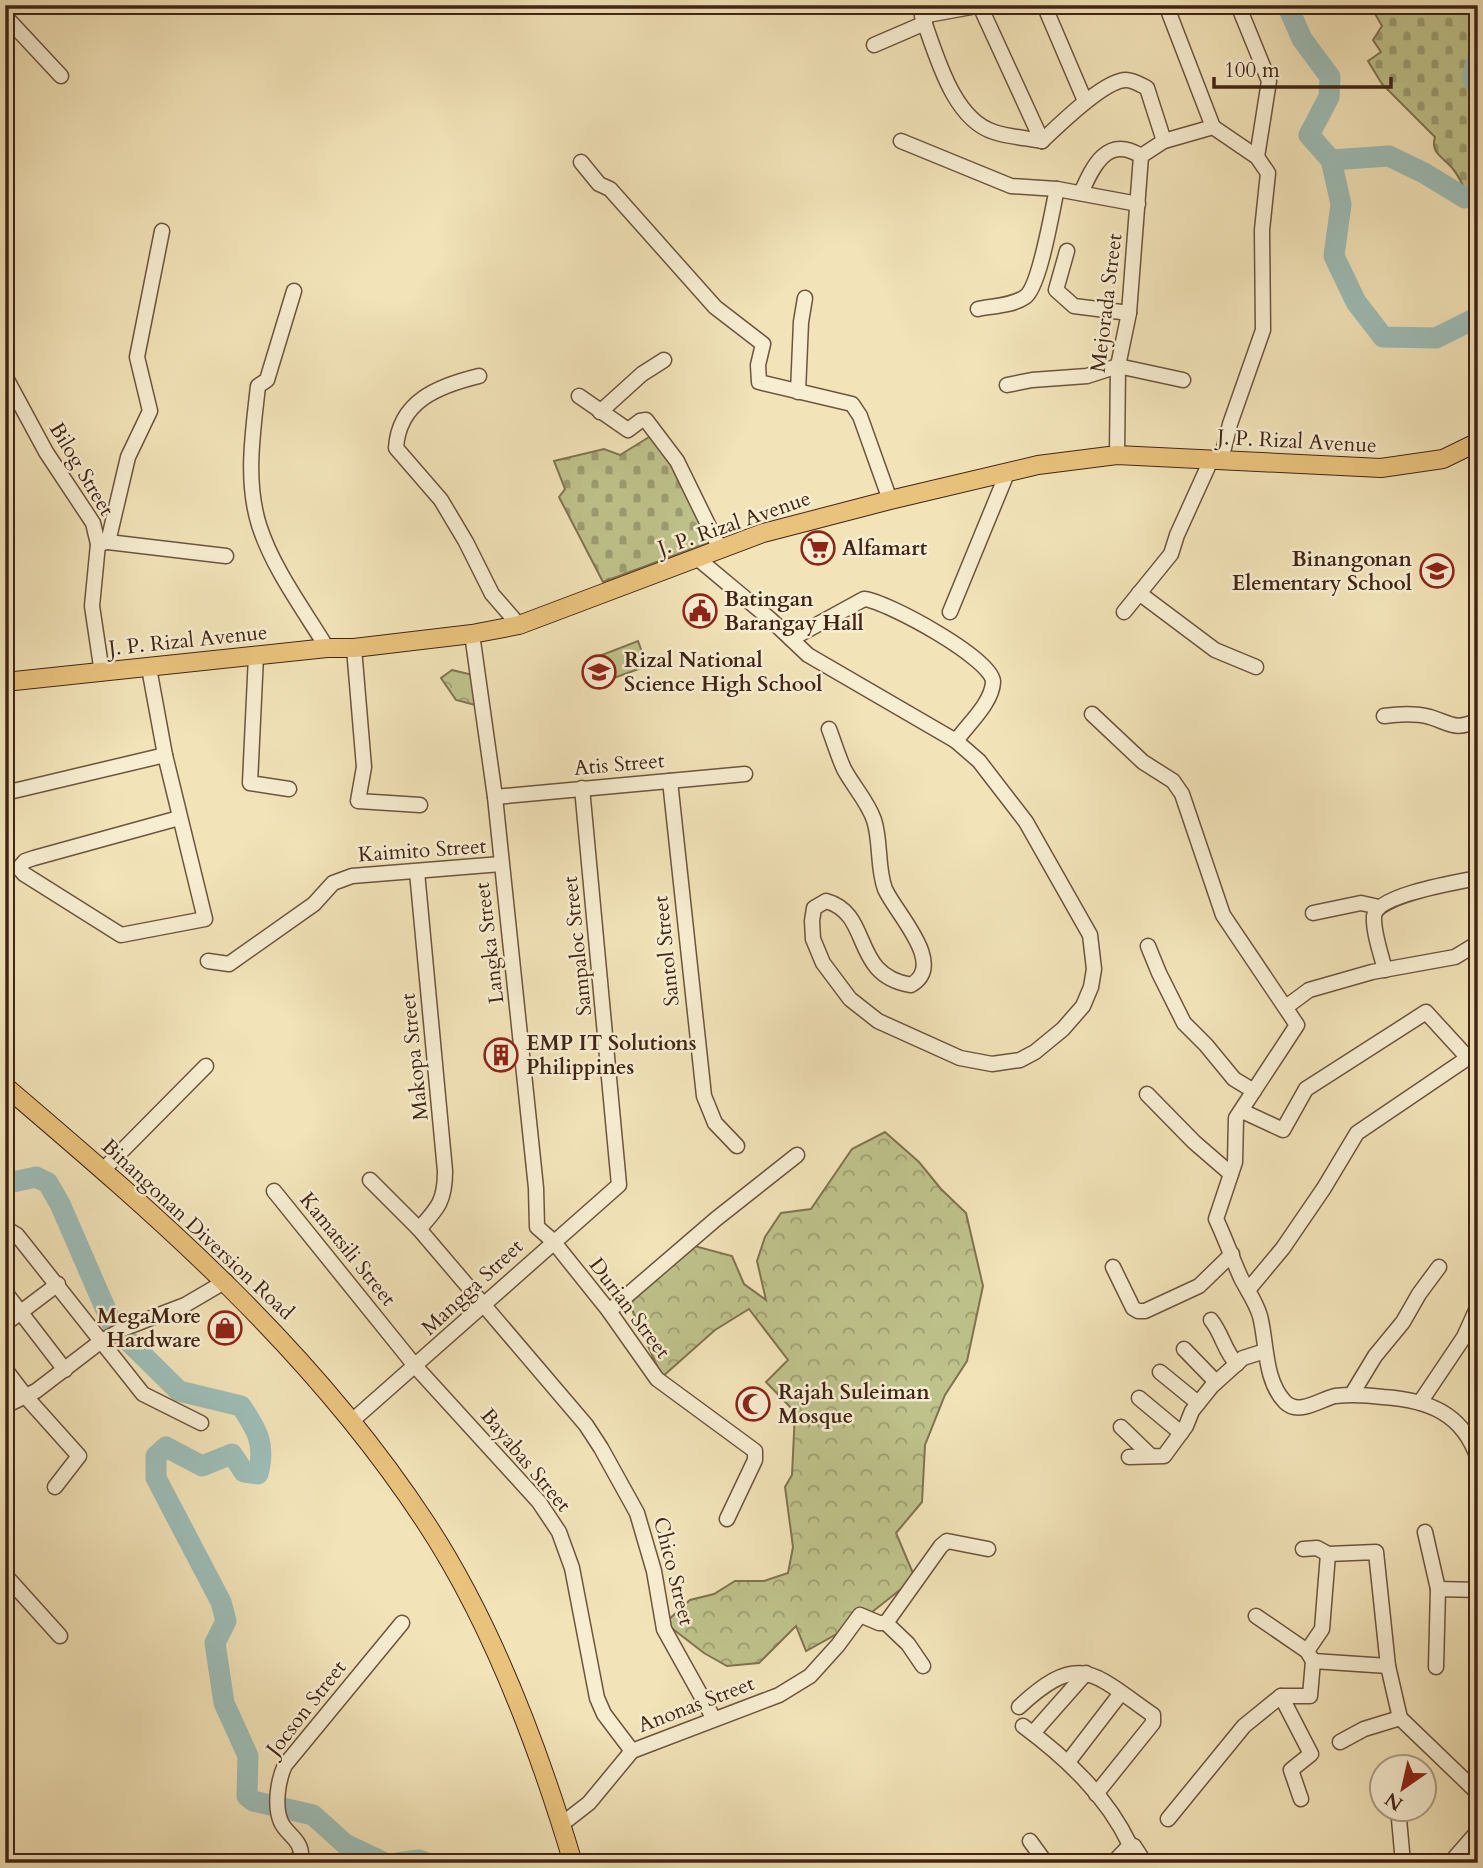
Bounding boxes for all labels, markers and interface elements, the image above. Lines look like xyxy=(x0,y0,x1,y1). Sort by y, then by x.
scale bar xyxy=(1214,46,1390,90)
text: 100 m xyxy=(1224,56,1280,85)
street label: Mejorada Street xyxy=(1084,232,1129,374)
street label: Bilog Street xyxy=(42,417,121,522)
street label: J. P. Rizal Avenue xyxy=(1214,423,1377,460)
street label: J. P. Rizal Avenue xyxy=(651,484,814,564)
supermarket icon: Alfamart xyxy=(799,529,837,567)
place label: Alfamart xyxy=(842,534,928,563)
place label: Binangonan Elementary School xyxy=(1232,545,1413,598)
school or university icon: Binangonan Elementary School xyxy=(1418,552,1456,590)
place label: Batingan Barangay Hall xyxy=(724,585,864,638)
public building icon: Batingan Barangay Hall xyxy=(681,592,719,630)
street label: J. P. Rizal Avenue xyxy=(104,618,269,664)
place label: Rizal National Science High School xyxy=(624,646,822,699)
school or university icon: Rizal National Science High School xyxy=(580,653,618,691)
street label: Atis Street xyxy=(573,746,666,783)
street label: Kaimito Street xyxy=(357,832,487,869)
street label: Sampaloc Street xyxy=(556,874,599,1017)
street label: Langka Street xyxy=(468,880,511,1005)
street label: Santol Street xyxy=(646,894,687,1008)
street label: Makopa Street xyxy=(393,991,436,1122)
place label: EMP IT Solutions Philippines xyxy=(526,1029,696,1082)
building icon: EMP IT Solutions Philippines xyxy=(482,1036,520,1074)
street label: Binangonan Diversion Road xyxy=(95,1132,300,1326)
street label: Kamatsili Street xyxy=(293,1186,403,1313)
street label: Mangga Street xyxy=(415,1232,530,1342)
street label: Durian Street xyxy=(582,1252,677,1365)
place label: MegaMore Hardware xyxy=(97,1302,201,1355)
shop icon: MegaMore Hardware xyxy=(206,1309,244,1347)
place label: Rajah Suleiman Mosque xyxy=(778,1378,930,1431)
mosque icon: Rajah Suleiman Mosque xyxy=(734,1385,772,1423)
street label: Bayabas Street xyxy=(474,1402,578,1519)
street label: Chico Street xyxy=(646,1514,701,1629)
street label: Jocson Street xyxy=(258,1654,353,1765)
street label: Anonas Street xyxy=(634,1669,759,1740)
north arrow xyxy=(1368,1752,1438,1822)
text: N xyxy=(1380,1786,1408,1817)

